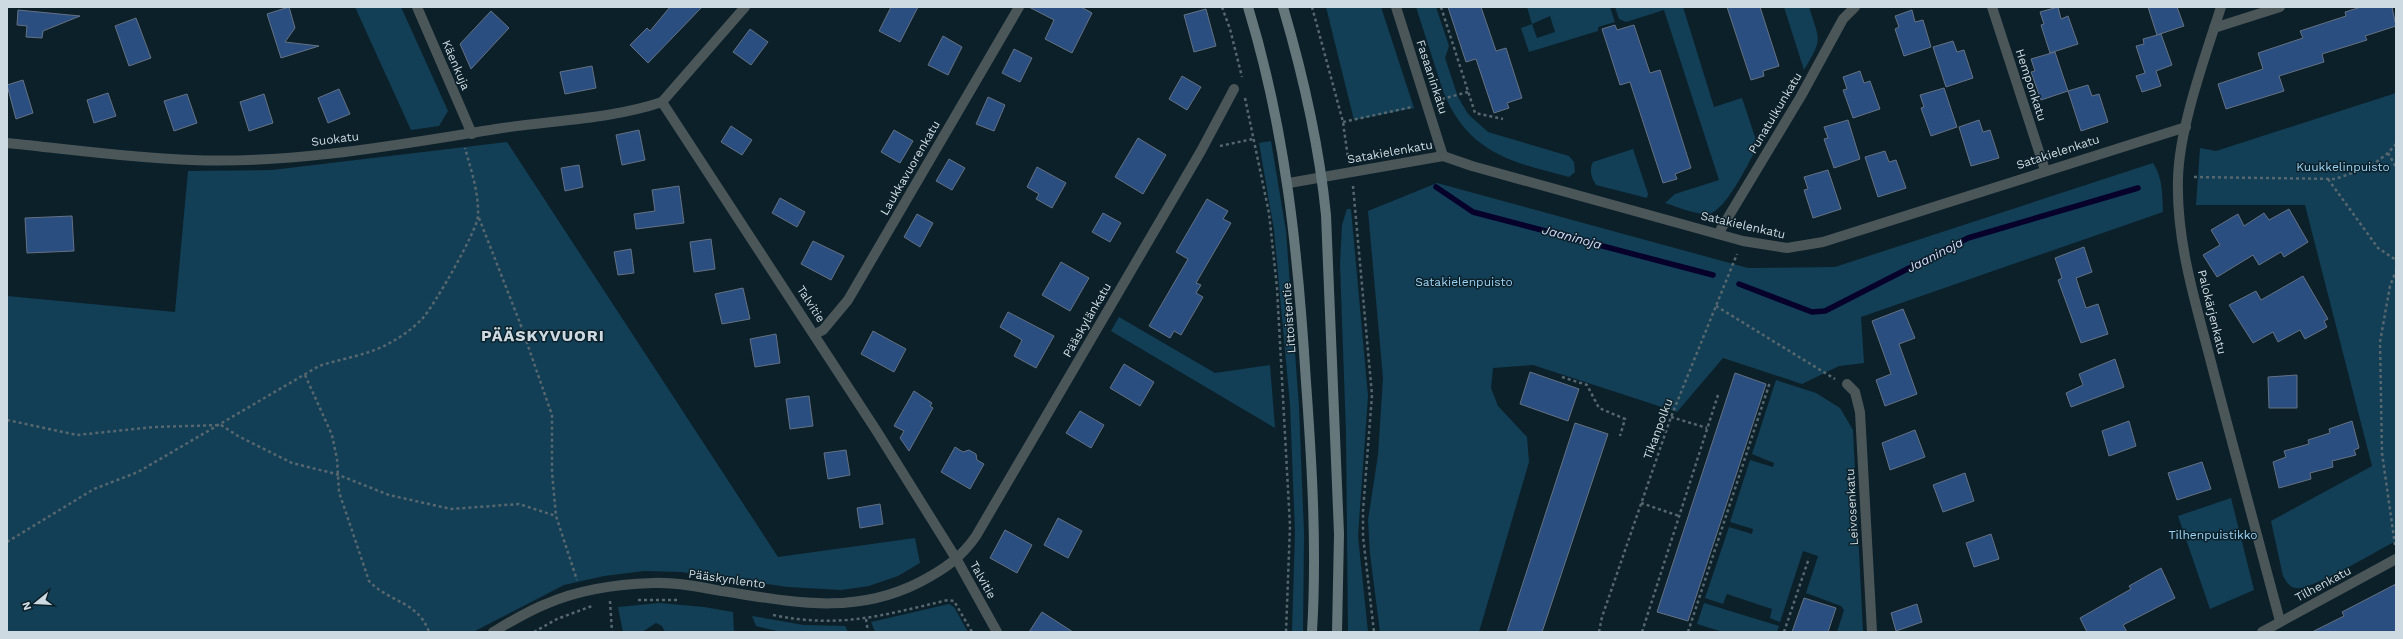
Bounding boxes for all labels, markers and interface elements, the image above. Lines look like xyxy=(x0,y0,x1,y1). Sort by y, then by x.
street label: Käenkuja xyxy=(439,38,473,92)
street label: Fasaaninkatu xyxy=(1413,38,1451,116)
street label: Hemponkatu xyxy=(2013,47,2049,123)
street label: Punatulkunkatu xyxy=(1745,70,1805,156)
street label: Laukkavuorenkatu xyxy=(877,118,943,218)
street label: Suokatu xyxy=(310,129,360,149)
street label: Satakielenkatu xyxy=(2015,132,2101,172)
street label: Satakielenkatu xyxy=(1346,138,1434,166)
park label: Kuukkelinpuisto xyxy=(2296,160,2390,174)
street label: Satakielenkatu xyxy=(1699,208,1787,242)
water label: Jaaninoja xyxy=(1541,222,1603,252)
water label: Jaaninoja xyxy=(1904,234,1966,276)
street label: Palokärjenkatu xyxy=(2195,268,2229,356)
park label: Satakielenpuisto xyxy=(1415,275,1513,289)
street label: Pääskylänkatu xyxy=(1060,280,1114,360)
street label: Littoistentie xyxy=(1280,282,1298,354)
street label: Talvitie xyxy=(794,283,828,325)
district label: PÄÄSKYVUORI xyxy=(481,326,605,345)
street label: Tikanpolku xyxy=(1641,397,1675,461)
street label: Leivosenkatu xyxy=(1843,468,1861,546)
park label: Tilhenpuistikko xyxy=(2169,528,2257,542)
street label: Talvitie xyxy=(967,559,999,601)
street label: Tilhenkatu xyxy=(2293,563,2353,605)
street label: Pääskynlento xyxy=(687,567,767,591)
north arrow xyxy=(16,583,56,623)
text: N xyxy=(20,600,34,612)

